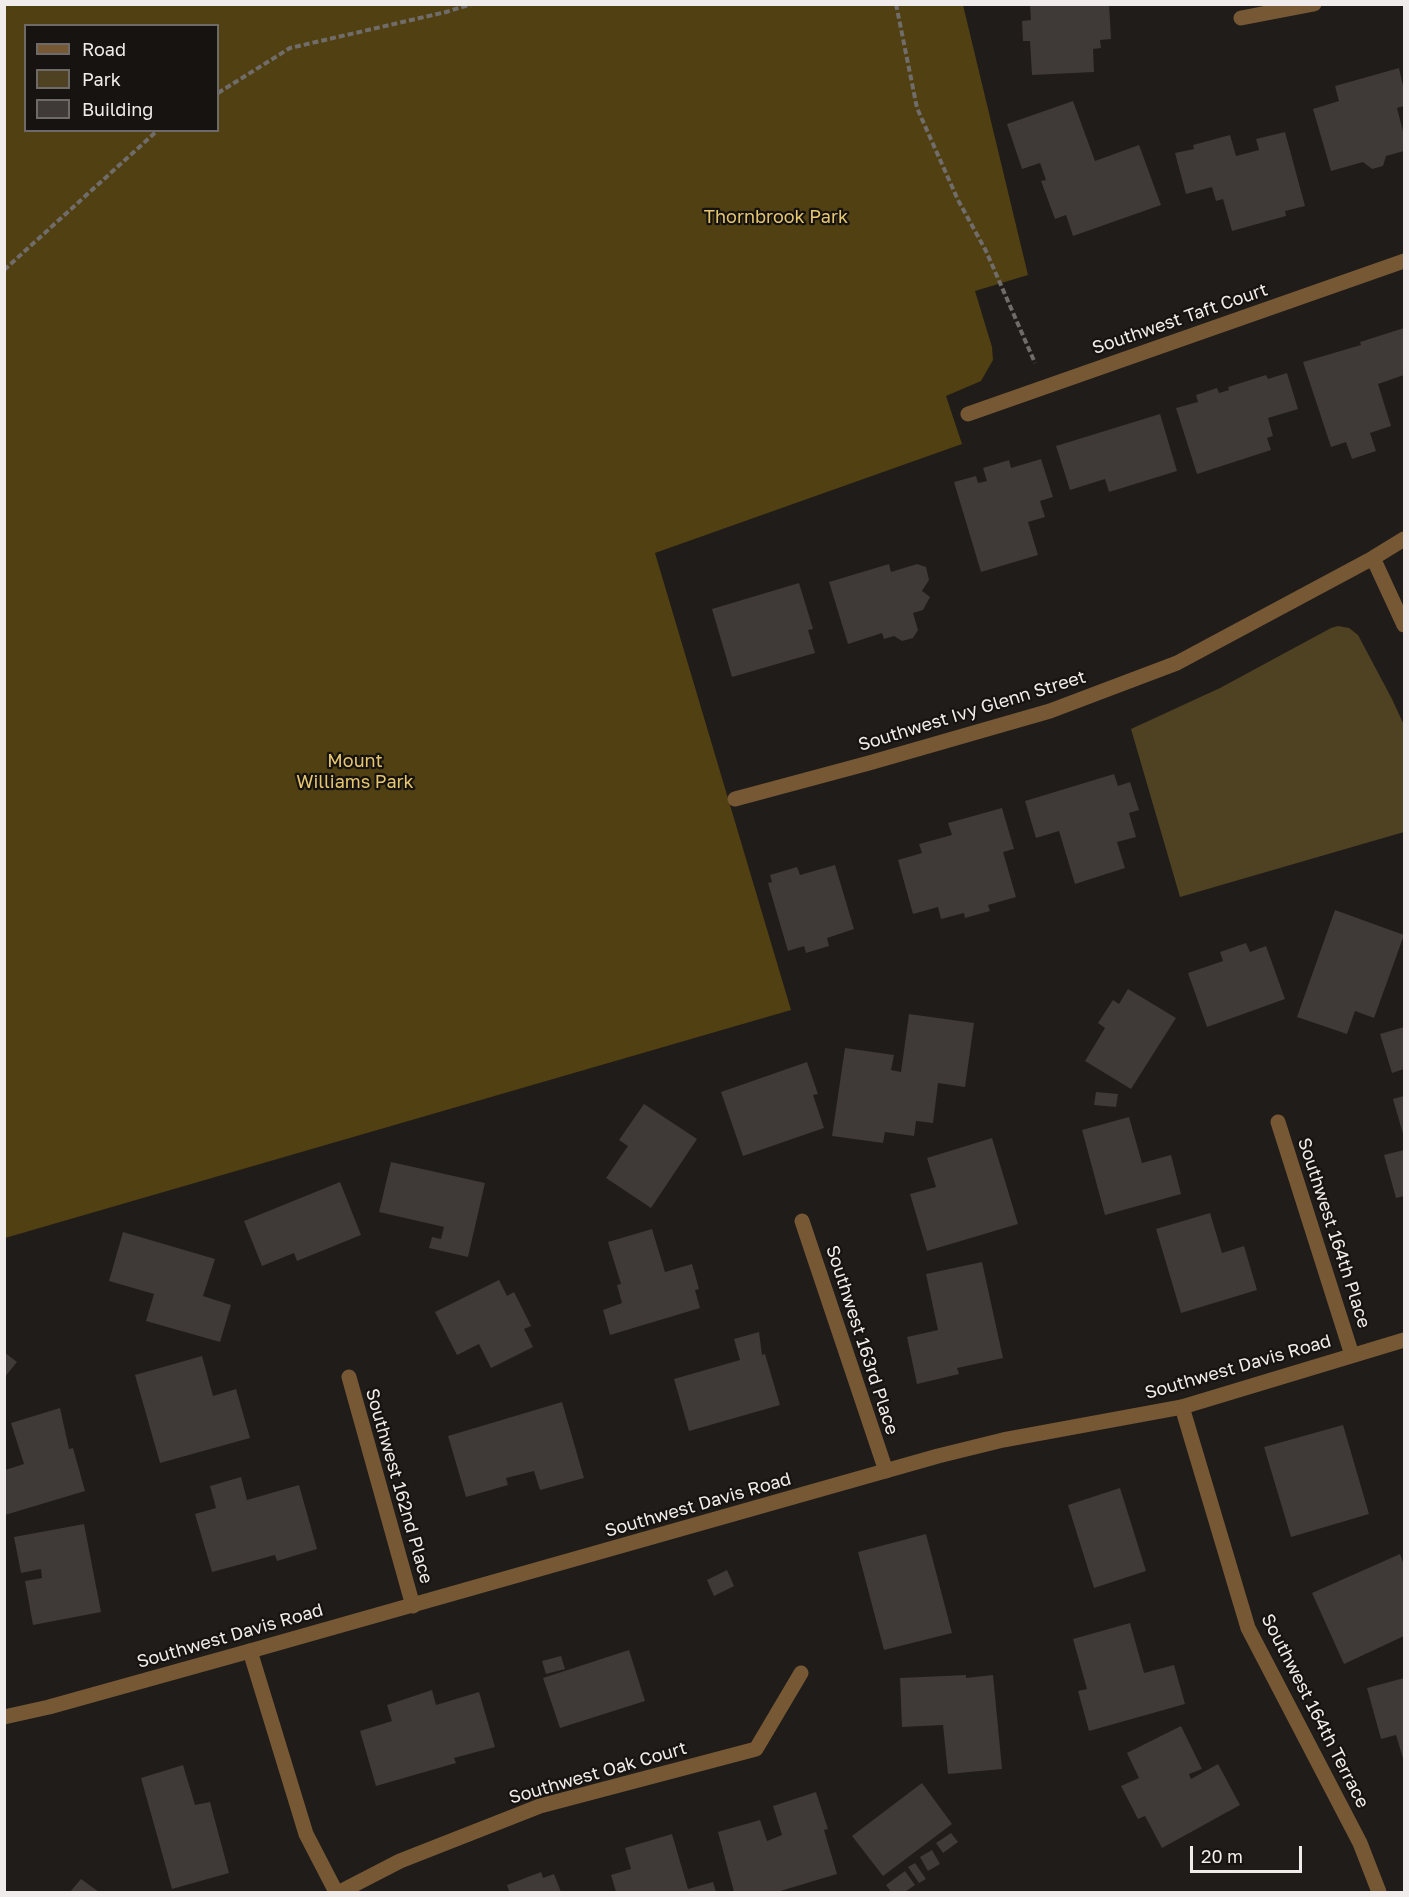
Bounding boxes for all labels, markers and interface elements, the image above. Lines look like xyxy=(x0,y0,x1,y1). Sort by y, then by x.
legend xyxy=(24,24,219,132)
text: Road xyxy=(82,38,126,60)
text: Park xyxy=(82,68,121,90)
text: Building xyxy=(82,98,153,120)
park label: Thornbrook Park xyxy=(704,206,848,228)
street label: Southwest Taft Court xyxy=(1089,279,1271,359)
street label: Southwest Ivy Glenn Street xyxy=(856,666,1088,756)
park label: Mount Williams Park xyxy=(296,750,414,792)
street label: Southwest 164th Place xyxy=(1293,1135,1375,1331)
street label: Southwest 163rd Place xyxy=(821,1243,903,1437)
street label: Southwest Davis Road xyxy=(1142,1330,1334,1404)
street label: Southwest 162nd Place xyxy=(361,1386,437,1586)
street label: Southwest Davis Road xyxy=(602,1468,794,1542)
street label: Southwest Davis Road xyxy=(134,1599,326,1673)
street label: Southwest 164th Terrace xyxy=(1257,1610,1373,1812)
street label: Southwest Oak Court xyxy=(507,1737,689,1809)
scale bar xyxy=(1193,1834,1306,1872)
text: 20 m xyxy=(1201,1845,1243,1867)

